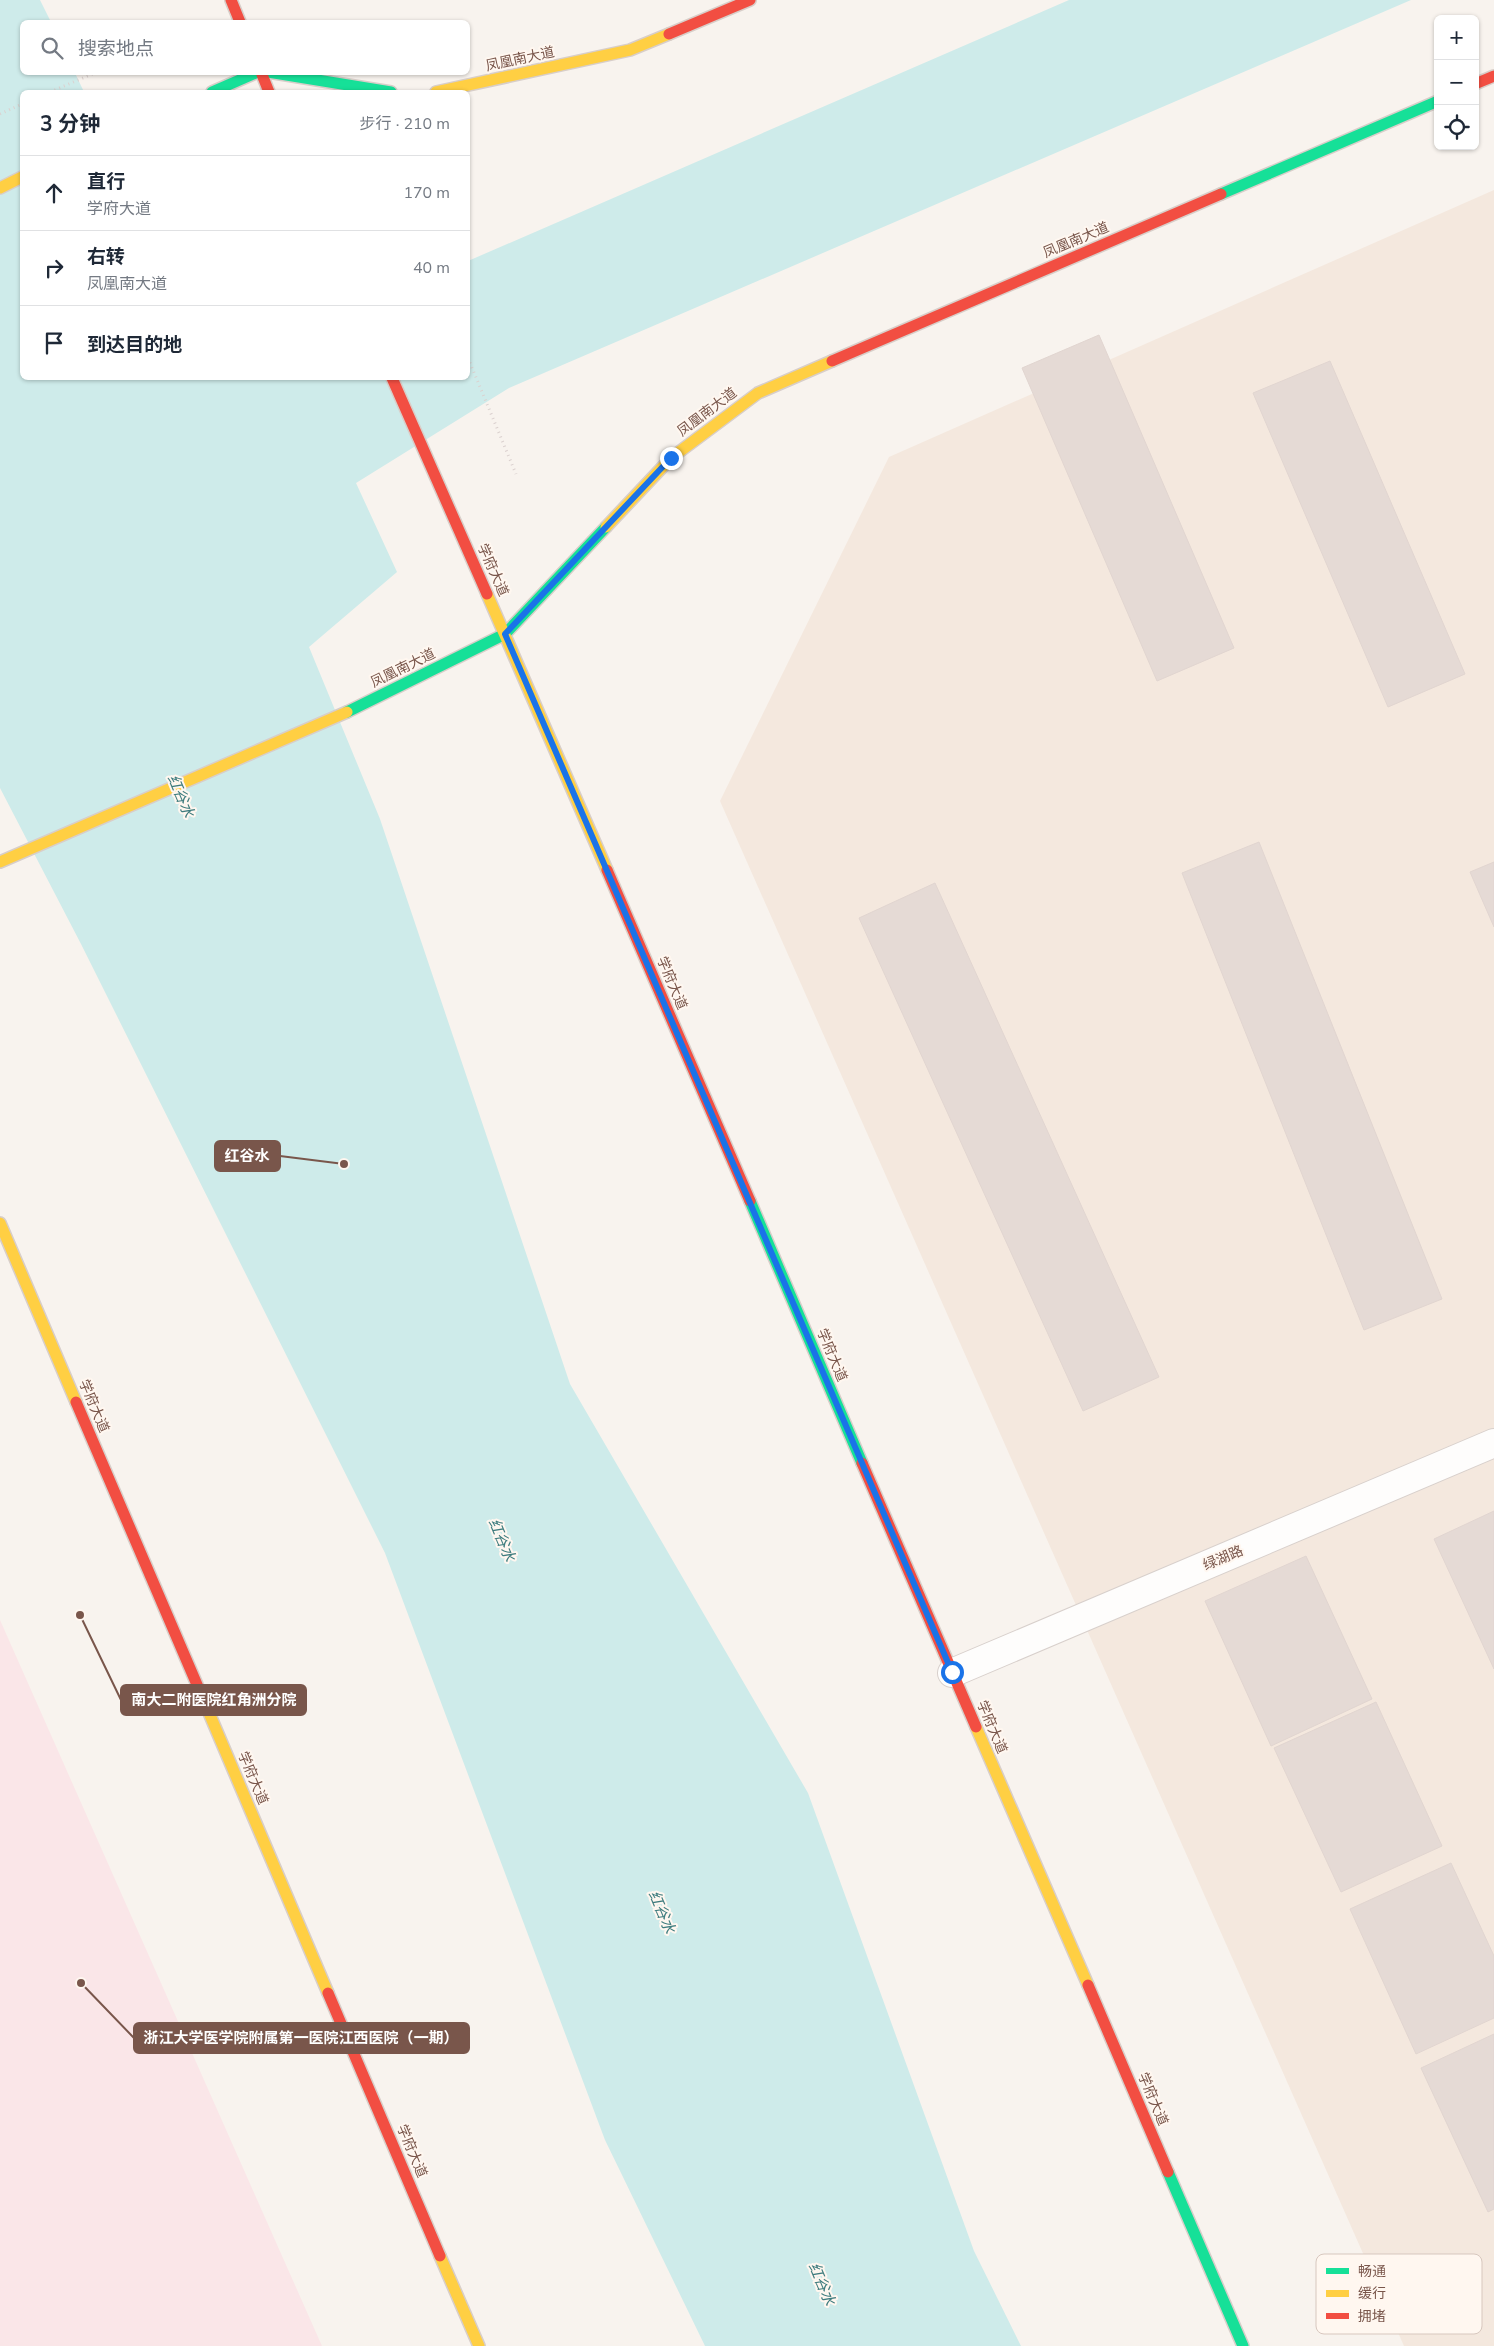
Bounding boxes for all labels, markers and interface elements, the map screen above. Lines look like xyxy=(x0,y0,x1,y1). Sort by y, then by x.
map controls xyxy=(1434,15,1479,150)
button: + xyxy=(1434,15,1479,60)
search box xyxy=(20,20,470,75)
icon: search xyxy=(38,34,66,62)
text: 搜索地点 xyxy=(78,36,154,62)
street label: 凤凰南大道 xyxy=(484,42,556,76)
button: − xyxy=(1434,60,1479,105)
button: locate xyxy=(1434,105,1479,150)
text: 3 分钟 xyxy=(40,110,100,138)
text: 步行 · 210 m xyxy=(360,113,450,135)
text: 直行 xyxy=(87,169,125,195)
icon: ahead xyxy=(40,179,68,207)
text: 170 m xyxy=(403,182,450,204)
text: 学府大道 xyxy=(87,198,151,220)
street label: 凤凰南大道 xyxy=(1040,218,1112,262)
text: 右转 xyxy=(87,244,125,270)
icon: right xyxy=(40,254,68,282)
text: 40 m xyxy=(413,257,450,279)
text: 凤凰南大道 xyxy=(87,273,167,295)
icon: arrive xyxy=(40,329,68,357)
text: 到达目的地 xyxy=(87,332,182,358)
street label: 凤凰南大道 xyxy=(673,383,741,441)
route end xyxy=(660,447,683,470)
street label: 学府大道 xyxy=(473,541,513,599)
street label: 凤凰南大道 xyxy=(367,644,439,692)
water label: 红谷水 xyxy=(163,771,199,822)
street label: 学府大道 xyxy=(652,954,692,1012)
callout: 红谷水 xyxy=(215,1141,280,1171)
text: 红谷水 xyxy=(224,1146,270,1166)
street label: 学府大道 xyxy=(812,1326,852,1384)
street label: 学府大道 xyxy=(74,1377,114,1435)
water label: 红谷水 xyxy=(484,1515,520,1566)
street label: 绿湖路 xyxy=(1200,1541,1246,1575)
route start xyxy=(941,1661,964,1684)
callout: 南大二附医院红角洲分院 xyxy=(121,1685,306,1715)
text: 南大二附医院红角洲分院 xyxy=(131,1690,297,1710)
street label: 学府大道 xyxy=(972,1698,1012,1756)
street label: 学府大道 xyxy=(233,1749,273,1807)
water label: 红谷水 xyxy=(644,1887,680,1938)
callout: 浙江大学医学院附属第一医院江西医院（一期） xyxy=(134,2023,469,2053)
text: 浙江大学医学院附属第一医院江西医院（一期） xyxy=(143,2028,459,2048)
street label: 学府大道 xyxy=(1133,2070,1173,2128)
street label: 学府大道 xyxy=(392,2122,432,2180)
legend xyxy=(1316,2254,1482,2334)
water label: 红谷水 xyxy=(804,2259,840,2310)
text: 畅通 xyxy=(1358,2262,1386,2281)
text: 缓行 xyxy=(1358,2284,1386,2303)
text: 拥堵 xyxy=(1358,2307,1386,2326)

